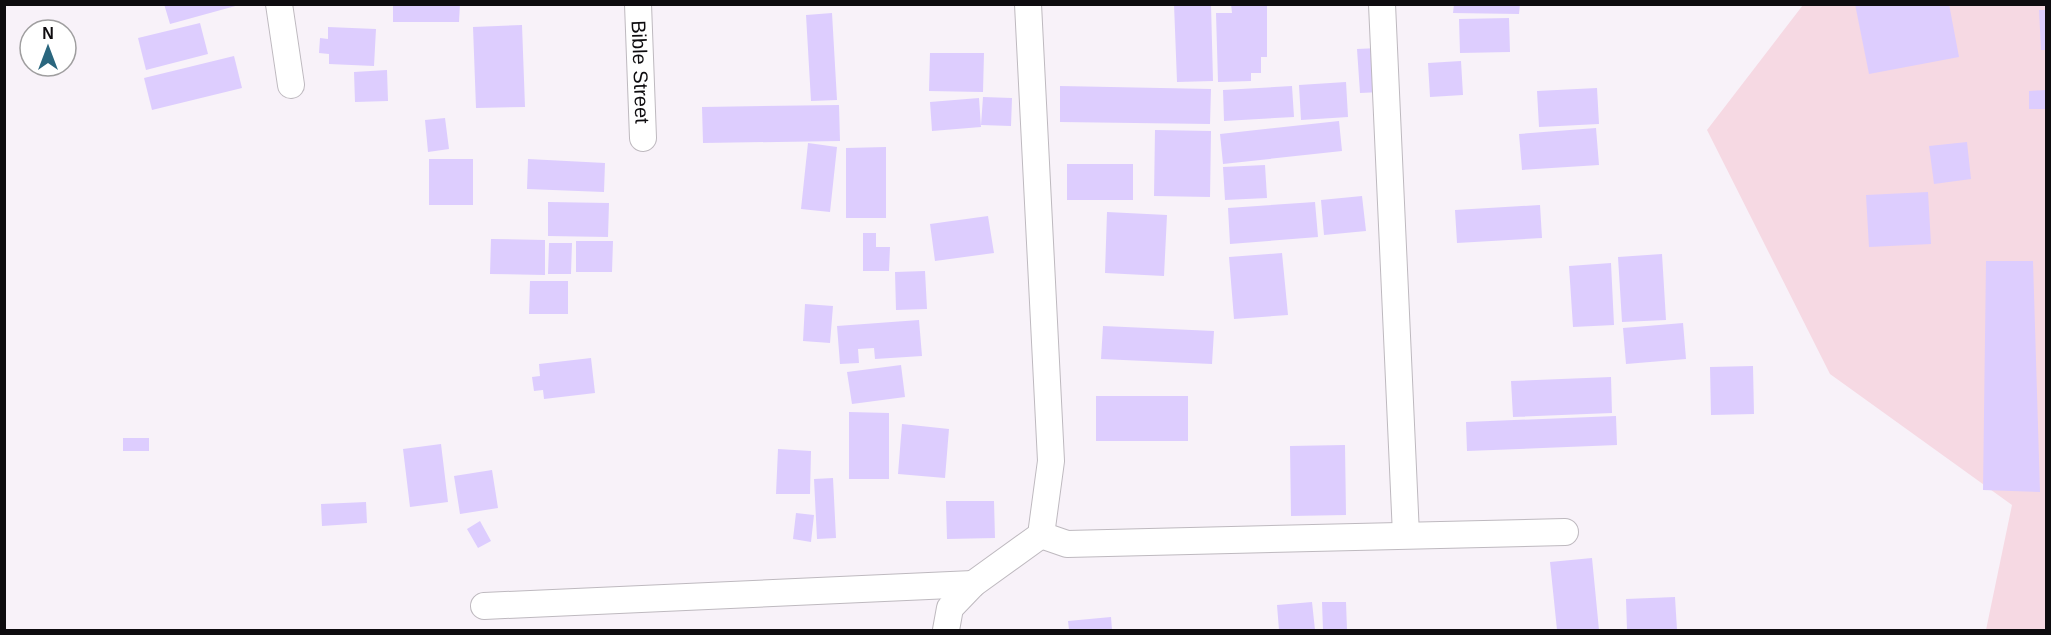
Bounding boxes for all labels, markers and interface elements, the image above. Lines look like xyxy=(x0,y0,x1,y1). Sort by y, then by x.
north arrow xyxy=(18,18,78,78)
street label: Bible Street xyxy=(628,20,653,124)
text: N xyxy=(42,25,54,42)

